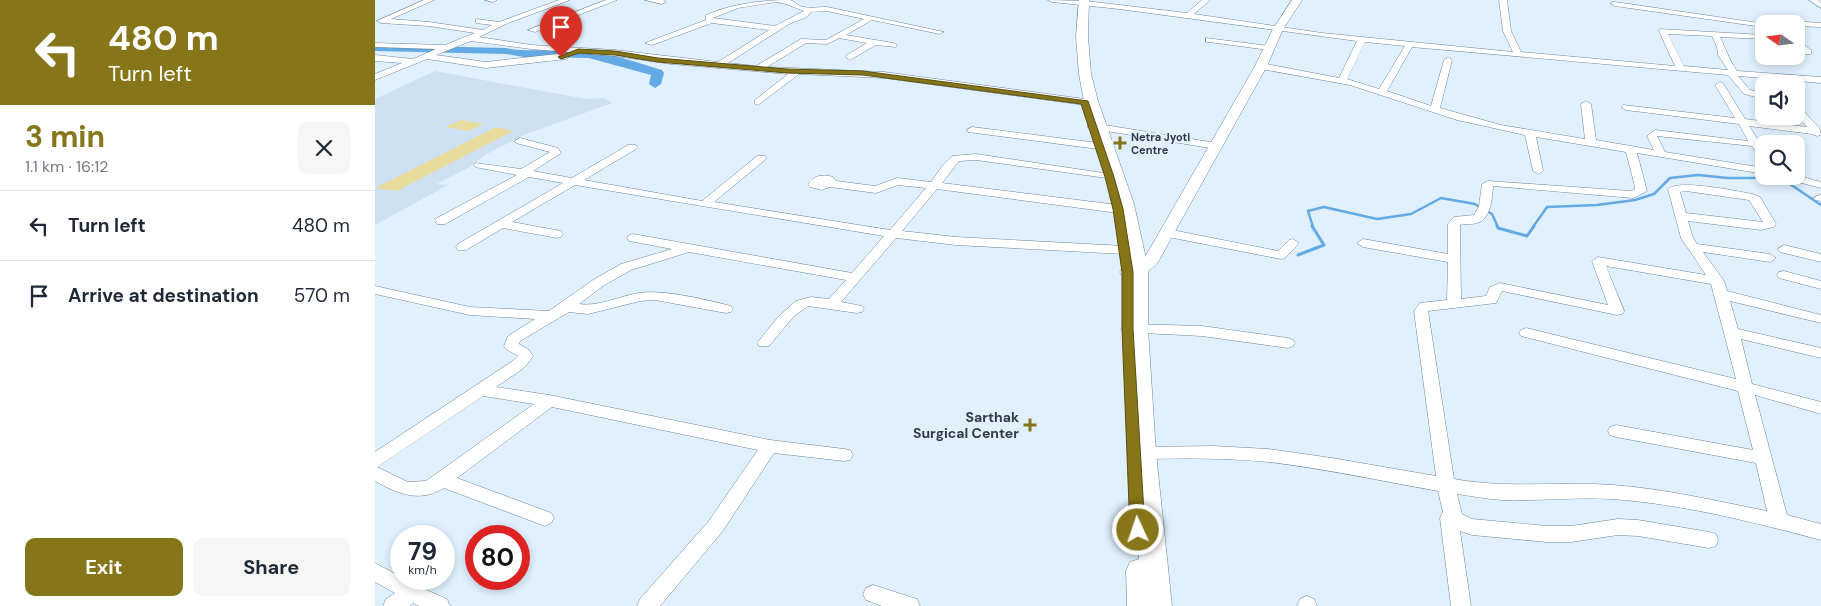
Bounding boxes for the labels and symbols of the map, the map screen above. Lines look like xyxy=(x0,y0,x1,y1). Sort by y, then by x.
pin xyxy=(540,6,582,57)
north arrow xyxy=(1755,15,1805,65)
place label: Netra Jyoti Centre xyxy=(1131,130,1190,157)
marker: Netra Jyoti Centre xyxy=(1113,136,1127,150)
place label: Sarthak Surgical Center xyxy=(913,408,1019,442)
marker: Sarthak Surgical Center xyxy=(1023,418,1037,432)
position arrow xyxy=(1111,503,1163,555)
speed limit sign: 80 xyxy=(465,525,530,590)

